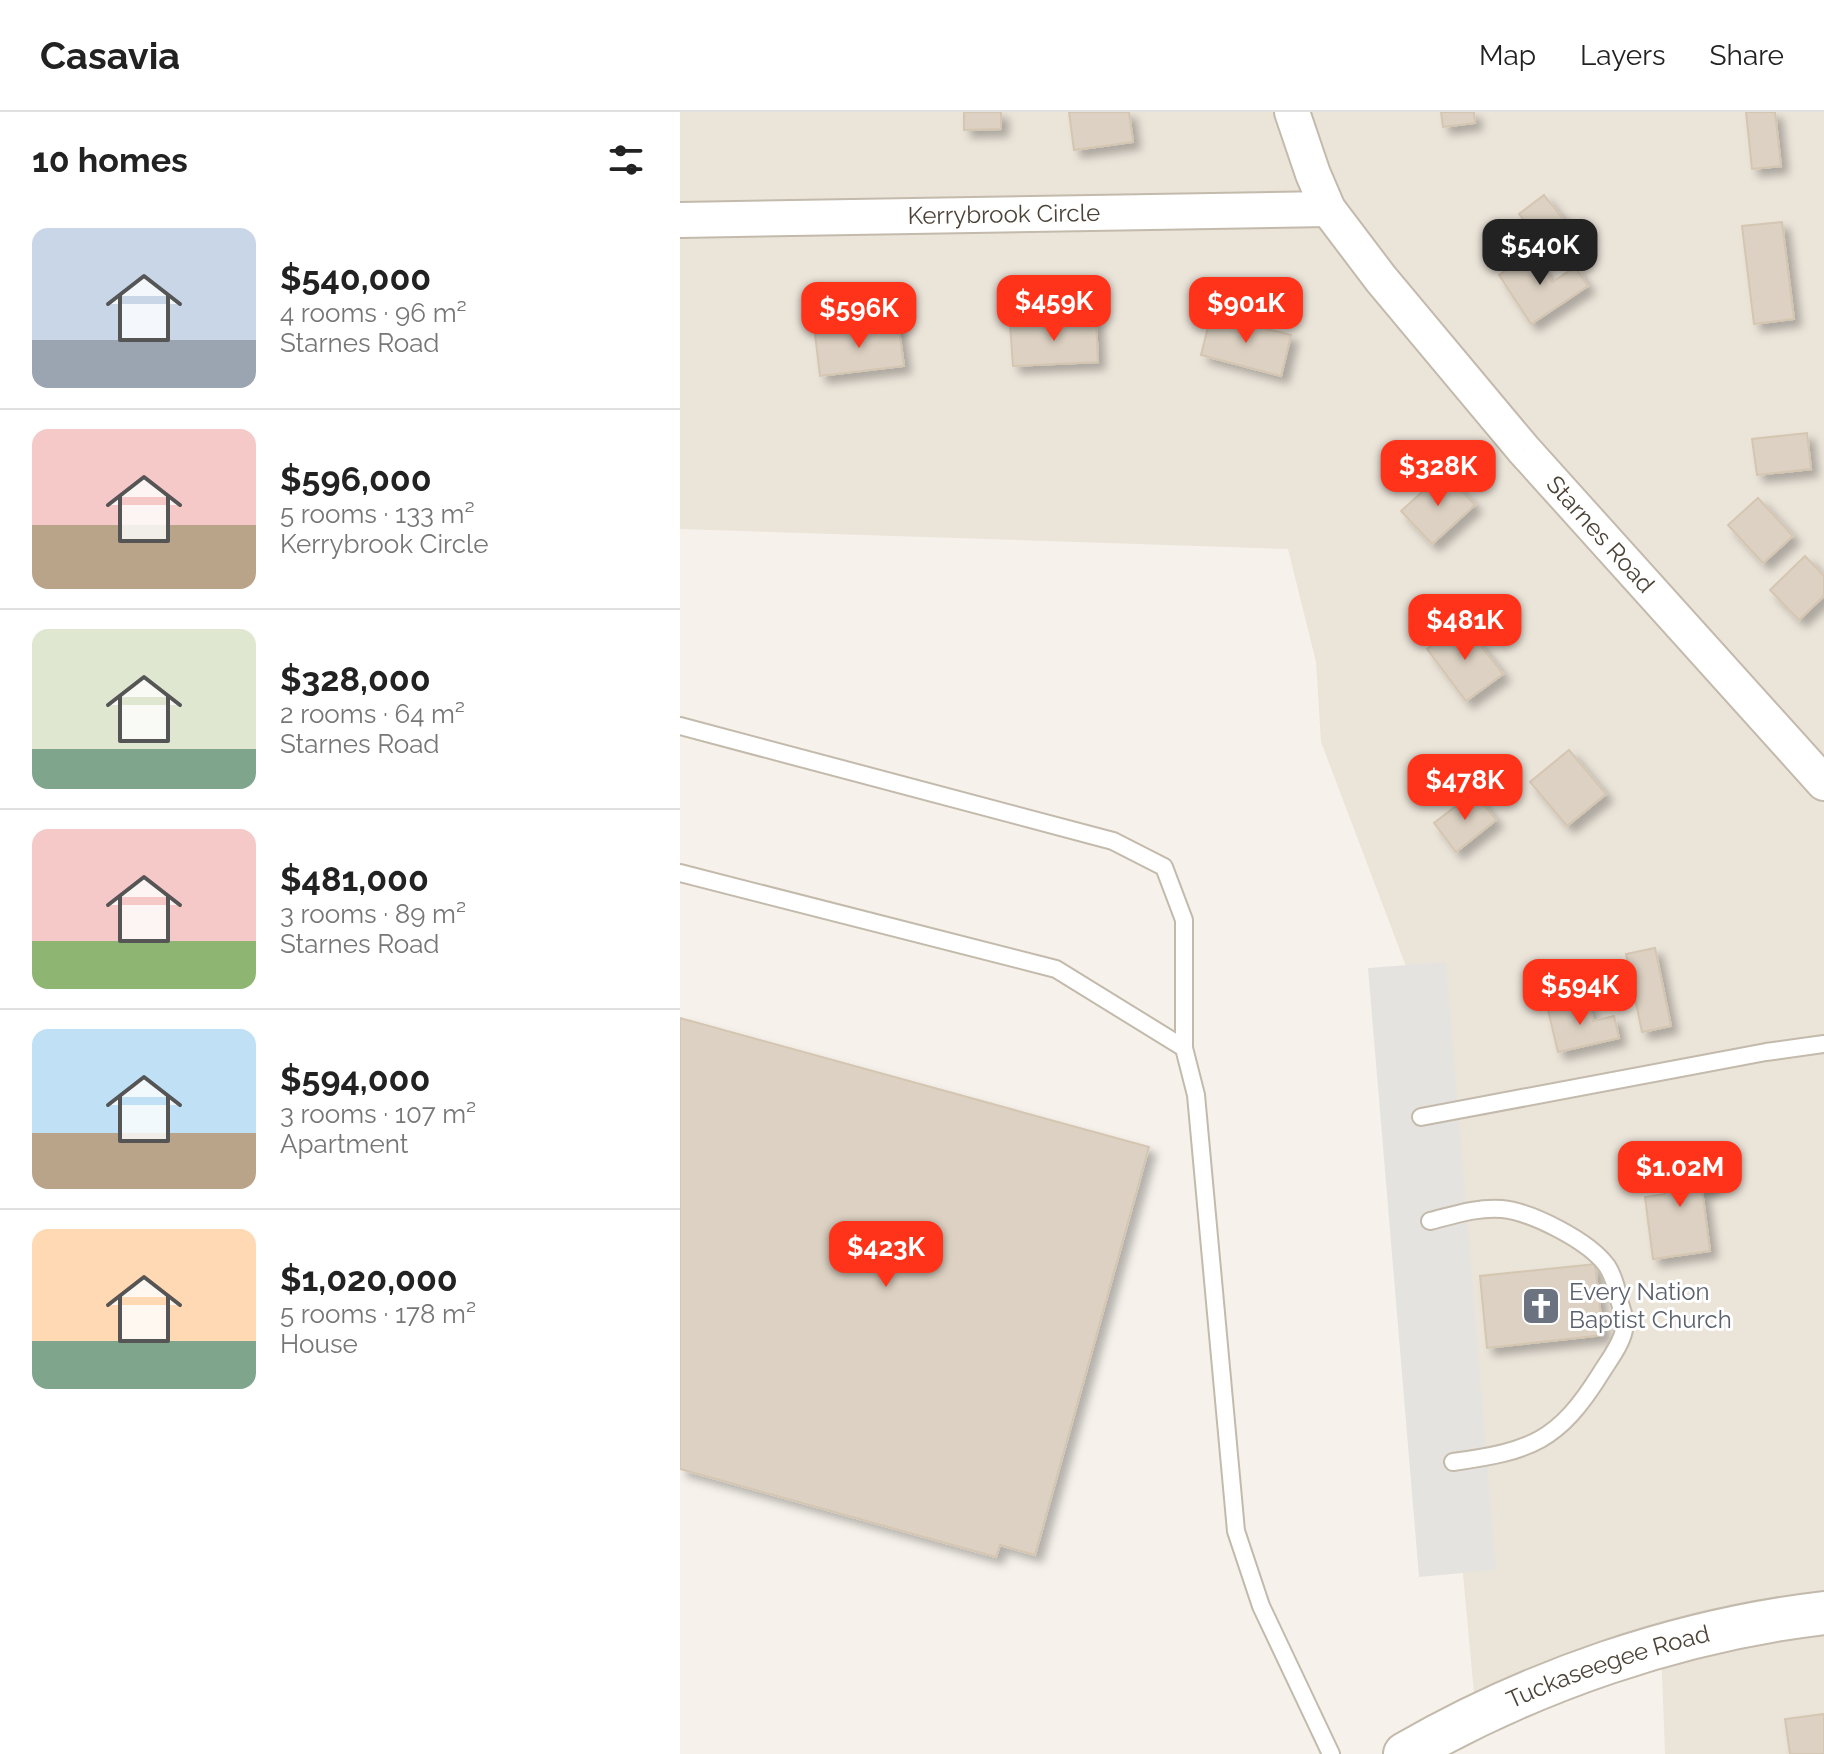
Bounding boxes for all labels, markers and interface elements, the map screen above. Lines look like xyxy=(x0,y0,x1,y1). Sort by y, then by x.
text: Casavia xyxy=(40,33,180,78)
text: Map xyxy=(1479,39,1536,72)
text: Layers xyxy=(1580,39,1666,72)
text: Share xyxy=(1710,39,1784,72)
icon: filters xyxy=(604,138,648,182)
text: 10 homes xyxy=(32,140,188,180)
street label: Kerrybrook Circle xyxy=(907,198,1100,230)
pin: $540K xyxy=(1484,219,1596,287)
text: $540K xyxy=(1500,230,1580,260)
text: $540,000 xyxy=(280,258,431,298)
icon: home xyxy=(96,260,192,356)
pin: $459K xyxy=(998,275,1110,343)
pin: $901K xyxy=(1190,277,1302,345)
pin: $596K xyxy=(803,282,915,350)
text: $459K xyxy=(1015,286,1093,316)
text: $901K xyxy=(1207,288,1285,318)
text: $596K xyxy=(819,293,899,323)
text: 4 rooms · 96 m² xyxy=(280,298,467,328)
text: Starnes Road xyxy=(280,328,440,358)
pin: $328K xyxy=(1382,440,1494,508)
text: $328K xyxy=(1399,451,1477,481)
text: $596,000 xyxy=(280,459,432,499)
icon: home xyxy=(96,461,192,557)
street label: Starnes Road xyxy=(1540,470,1661,599)
text: 5 rooms · 133 m² xyxy=(280,499,475,529)
text: Kerrybrook Circle xyxy=(280,529,488,559)
pin: $481K xyxy=(1409,594,1521,662)
text: $481K xyxy=(1426,605,1504,635)
text: $328,000 xyxy=(280,659,431,699)
icon: home xyxy=(96,661,192,757)
text: 2 rooms · 64 m² xyxy=(280,699,465,729)
text: Starnes Road xyxy=(280,729,440,759)
pin: $478K xyxy=(1409,754,1521,822)
text: $478K xyxy=(1425,765,1505,795)
text: $481,000 xyxy=(280,859,429,899)
icon: home xyxy=(96,861,192,957)
text: 3 rooms · 89 m² xyxy=(280,899,466,929)
text: Starnes Road xyxy=(280,929,440,959)
pin: $594K xyxy=(1524,959,1636,1027)
text: $594K xyxy=(1541,970,1619,1000)
text: $594,000 xyxy=(280,1059,430,1099)
icon: home xyxy=(96,1061,192,1157)
text: 3 rooms · 107 m² xyxy=(280,1099,476,1129)
text: Apartment xyxy=(280,1129,409,1159)
pin: $1.02M xyxy=(1615,1141,1745,1209)
text: $1.02M xyxy=(1636,1152,1724,1182)
pin: $423K xyxy=(830,1221,942,1289)
text: $423K xyxy=(847,1232,925,1262)
text: $1,020,000 xyxy=(280,1259,458,1299)
icon: home xyxy=(96,1261,192,1357)
place label: Every Nation Baptist Church xyxy=(1569,1277,1732,1334)
church icon: Every Nation Baptist Church xyxy=(1520,1285,1562,1327)
text: 5 rooms · 178 m² xyxy=(280,1299,476,1329)
text: House xyxy=(280,1329,358,1359)
street label: Tuckaseegee Road xyxy=(1502,1619,1712,1714)

